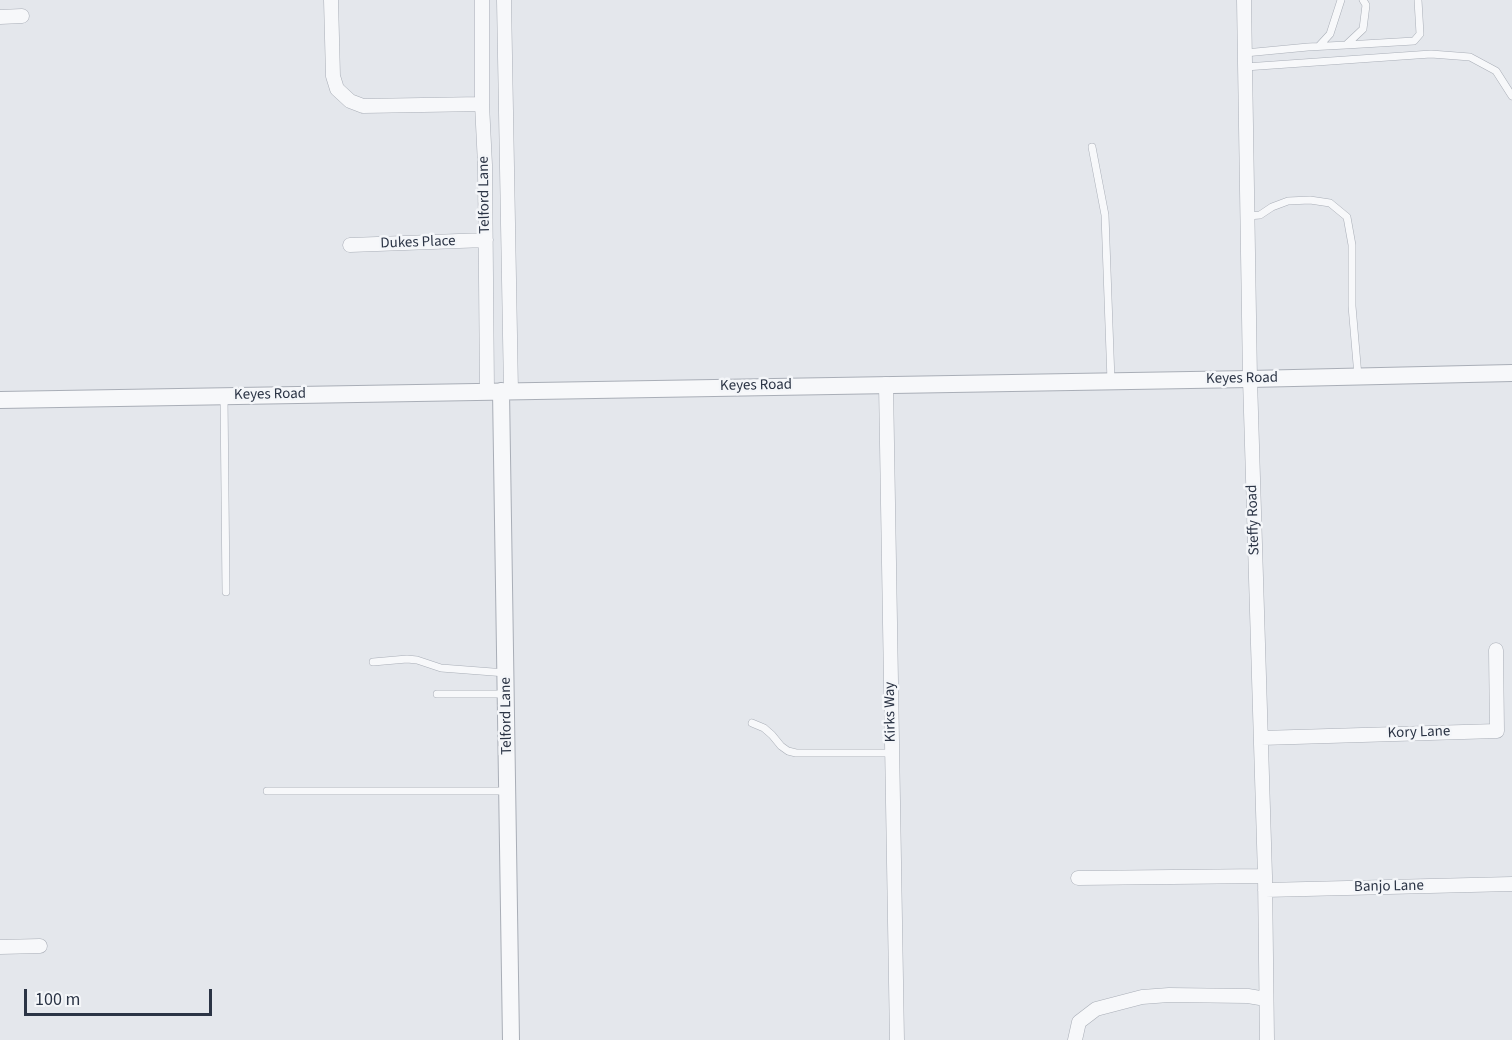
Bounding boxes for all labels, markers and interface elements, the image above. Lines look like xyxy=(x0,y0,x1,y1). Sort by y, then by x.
street label: Telford Lane xyxy=(475,156,495,234)
street label: Dukes Place xyxy=(380,233,456,253)
street label: Keyes Road xyxy=(1206,369,1278,389)
street label: Keyes Road xyxy=(720,376,792,396)
street label: Keyes Road xyxy=(234,385,306,405)
street label: Steffy Road xyxy=(1244,484,1264,556)
street label: Telford Lane xyxy=(497,677,517,755)
street label: Kirks Way xyxy=(881,682,901,742)
street label: Kory Lane xyxy=(1387,723,1451,743)
street label: Banjo Lane xyxy=(1354,877,1424,897)
scale bar xyxy=(27,977,214,1015)
text: 100 m xyxy=(35,987,80,1012)

